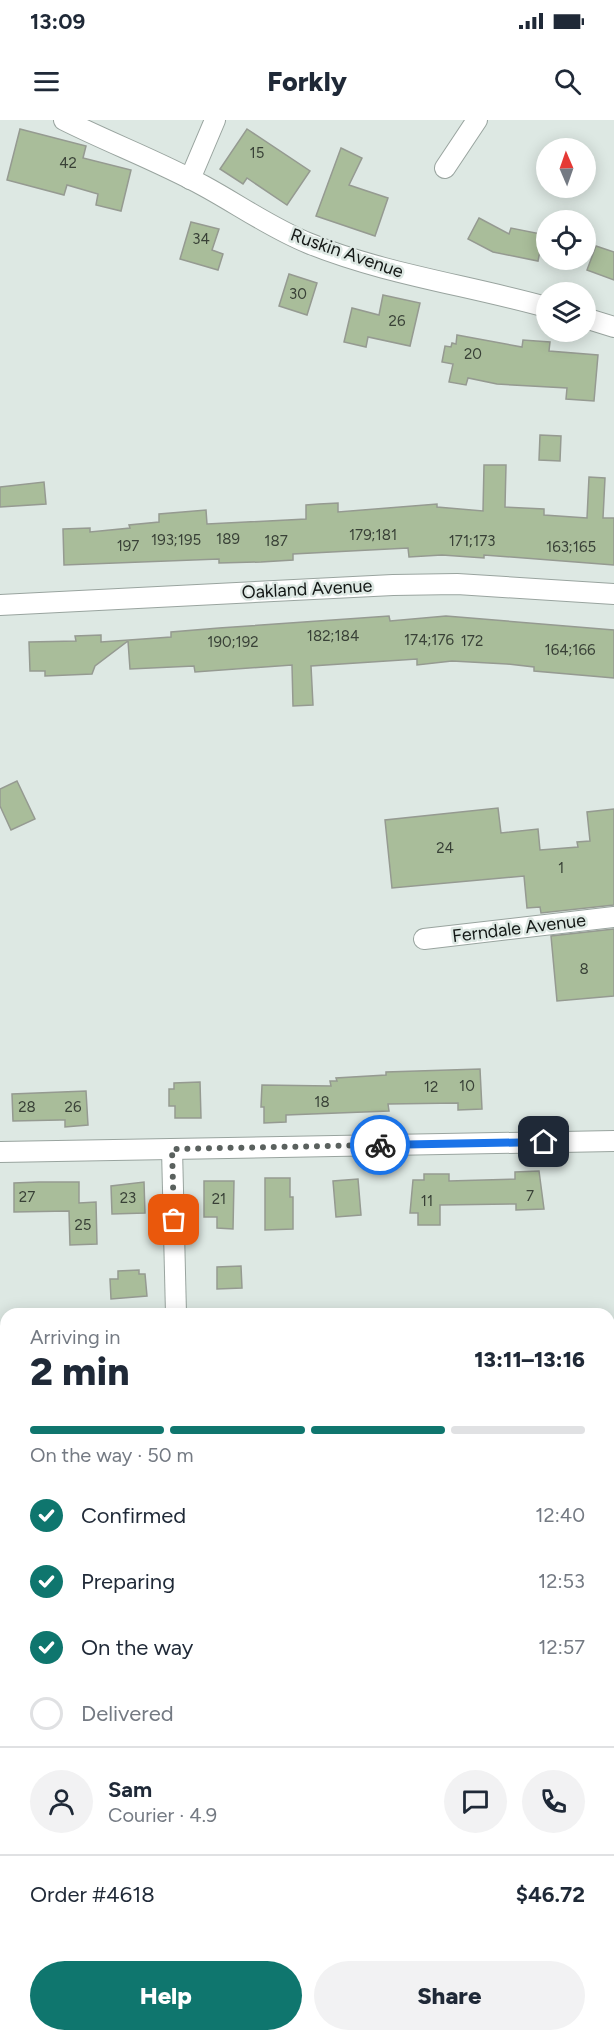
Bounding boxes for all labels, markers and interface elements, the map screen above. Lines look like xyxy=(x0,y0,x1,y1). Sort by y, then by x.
text: 13:09 xyxy=(30,8,85,35)
icon: menu xyxy=(30,65,63,98)
text: Forkly xyxy=(267,65,347,98)
icon: search xyxy=(551,65,584,98)
north arrow xyxy=(536,138,596,198)
map controls xyxy=(536,138,596,342)
house number: 15 xyxy=(250,144,264,162)
house number: 42 xyxy=(59,154,77,172)
button: locate xyxy=(536,210,596,270)
street label: Ruskin Avenue xyxy=(288,223,407,283)
house number: 34 xyxy=(192,230,210,248)
button: layers xyxy=(536,282,596,342)
house number: 30 xyxy=(289,285,307,303)
house number: 26 xyxy=(389,312,406,330)
house number: 20 xyxy=(464,345,482,363)
house number: 179;181 xyxy=(349,526,397,544)
house number: 189 xyxy=(216,530,240,548)
house number: 193;195 xyxy=(151,531,201,549)
house number: 187 xyxy=(264,532,288,550)
house number: 171;173 xyxy=(449,532,495,550)
house number: 197 xyxy=(117,537,139,555)
house number: 163;165 xyxy=(546,538,596,556)
street label: Oakland Avenue xyxy=(241,575,373,603)
house number: 182;184 xyxy=(307,627,359,645)
house number: 174;176 xyxy=(404,631,455,649)
house number: 172 xyxy=(461,632,483,650)
house number: 190;192 xyxy=(207,633,259,651)
house number: 164;166 xyxy=(544,641,596,659)
house number: 24 xyxy=(436,839,454,857)
house number: 1 xyxy=(558,859,564,877)
street label: Ferndale Avenue xyxy=(451,909,587,947)
house number: 8 xyxy=(579,960,589,978)
house number: 10 xyxy=(459,1077,475,1095)
house number: 12 xyxy=(424,1078,438,1096)
house number: 18 xyxy=(314,1093,330,1111)
house number: 28 xyxy=(18,1098,36,1116)
house number: 26 xyxy=(65,1098,82,1116)
courier xyxy=(350,1115,410,1175)
pin xyxy=(518,1116,569,1167)
icon: home xyxy=(527,1125,560,1158)
icon: bike xyxy=(364,1129,397,1162)
house number: 7 xyxy=(526,1187,534,1205)
house number: 27 xyxy=(19,1188,35,1206)
house number: 23 xyxy=(120,1189,136,1207)
house number: 21 xyxy=(212,1190,226,1208)
house number: 11 xyxy=(421,1192,433,1210)
pin xyxy=(148,1194,199,1245)
icon: bag xyxy=(157,1203,190,1236)
house number: 25 xyxy=(74,1216,92,1234)
text: Arriving in xyxy=(30,1325,120,1349)
text: 13:11–13:16 xyxy=(474,1346,585,1373)
text: 2 min xyxy=(30,1348,130,1395)
text: On the way · 50 m xyxy=(30,1443,193,1467)
icon: check xyxy=(30,1499,63,1532)
text: Confirmed xyxy=(81,1502,186,1529)
text: 12:40 xyxy=(535,1503,585,1527)
icon: check xyxy=(30,1565,63,1598)
text: Preparing xyxy=(81,1568,175,1595)
text: 12:53 xyxy=(538,1569,585,1593)
icon: check xyxy=(30,1631,63,1664)
text: On the way xyxy=(81,1634,193,1661)
text: 12:57 xyxy=(538,1635,585,1659)
text: Delivered xyxy=(81,1700,174,1727)
button: person xyxy=(30,1770,93,1833)
button: chat xyxy=(444,1770,507,1833)
button: phone xyxy=(522,1770,585,1833)
text: Sam xyxy=(108,1776,152,1803)
text: Courier · 4.9 xyxy=(108,1803,217,1827)
text: Order #4618 xyxy=(30,1881,155,1908)
text: $46.72 xyxy=(516,1881,585,1908)
button: Help xyxy=(30,1961,302,2030)
button: Share xyxy=(314,1961,585,2030)

